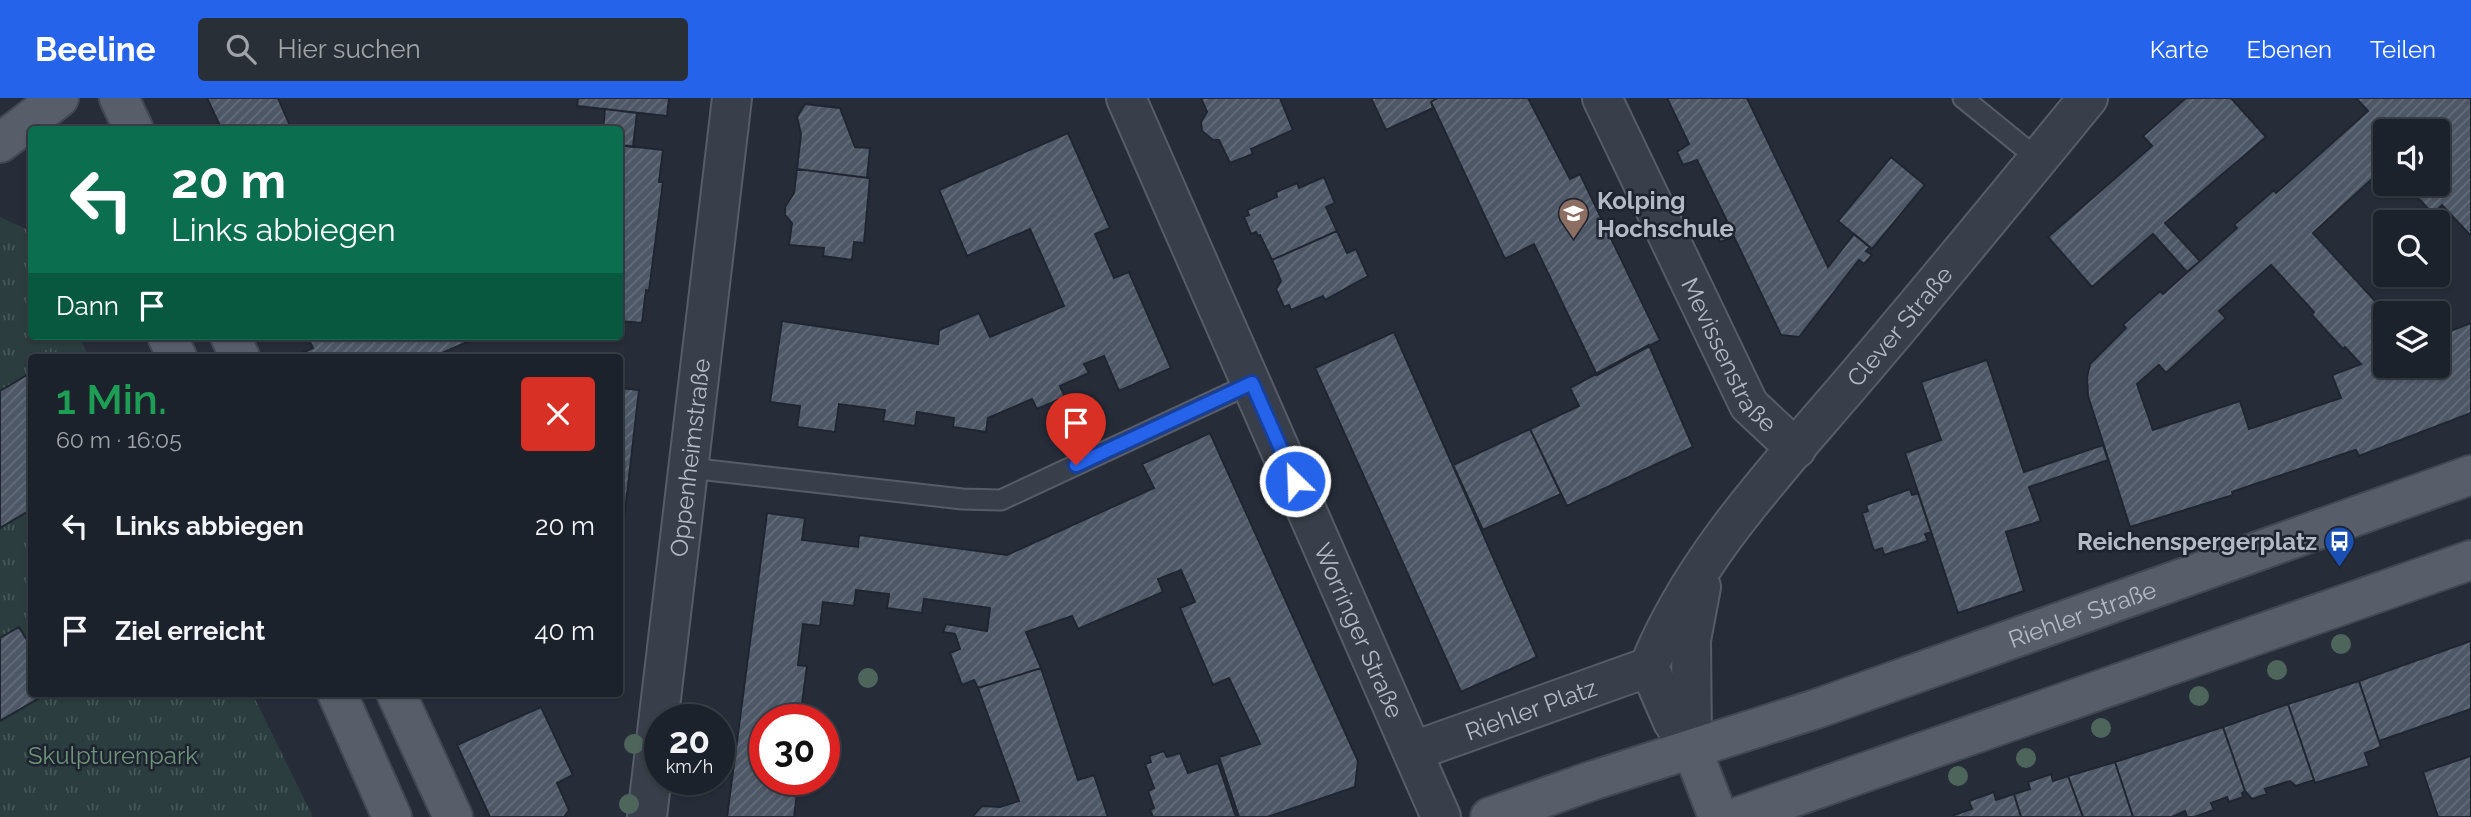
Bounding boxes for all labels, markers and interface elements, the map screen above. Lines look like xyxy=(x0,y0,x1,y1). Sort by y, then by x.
search box xyxy=(198,18,688,81)
text: Beeline xyxy=(35,30,156,69)
icon: search xyxy=(222,30,260,68)
text: Hier suchen xyxy=(278,34,421,64)
text: Karte xyxy=(2150,35,2209,64)
text: Ebenen xyxy=(2247,35,2332,64)
text: Teilen xyxy=(2370,35,2436,64)
map controls xyxy=(2373,119,2450,378)
button: sound xyxy=(2373,119,2450,196)
text: 20 m xyxy=(171,152,286,209)
icon: left xyxy=(56,154,147,245)
place label: Kolping Hochschule xyxy=(1597,186,1734,243)
school or university icon: Kolping Hochschule xyxy=(1557,197,1591,241)
button: search xyxy=(2373,210,2450,287)
text: Links abbiegen xyxy=(171,211,396,248)
street label: Clever Straße xyxy=(1840,260,1958,392)
street label: Mevissenstraße xyxy=(1676,273,1783,438)
icon: arrive xyxy=(133,287,171,325)
text: Dann xyxy=(56,291,119,321)
button: layers xyxy=(2373,301,2450,378)
street label: Oppenheimstraße xyxy=(663,357,716,558)
text: 1 Min. xyxy=(56,375,167,424)
button: close xyxy=(521,377,595,451)
pin xyxy=(1046,393,1106,465)
icon: arrive xyxy=(1057,404,1095,442)
text: 60 m · 16:05 xyxy=(56,426,182,453)
position arrow xyxy=(1258,444,1332,518)
icon: left xyxy=(56,507,94,545)
text: Links abbiegen xyxy=(115,511,304,541)
text: 20 m xyxy=(535,511,595,541)
bus stop icon: Reichenspergerplatz xyxy=(2323,524,2357,568)
place label: Reichenspergerplatz xyxy=(2077,527,2317,556)
street label: Worringer Straße xyxy=(1308,538,1410,722)
street label: Riehler Straße xyxy=(2004,574,2160,654)
icon: arrive xyxy=(56,612,94,650)
text: Ziel erreicht xyxy=(115,616,265,646)
text: 40 m xyxy=(534,616,595,646)
street label: Riehler Platz xyxy=(1461,672,1601,746)
speed limit sign: 30 xyxy=(749,704,840,795)
text: 20 xyxy=(669,720,710,761)
park label: Skulpturenpark xyxy=(28,741,198,770)
text: km/h xyxy=(666,756,713,777)

